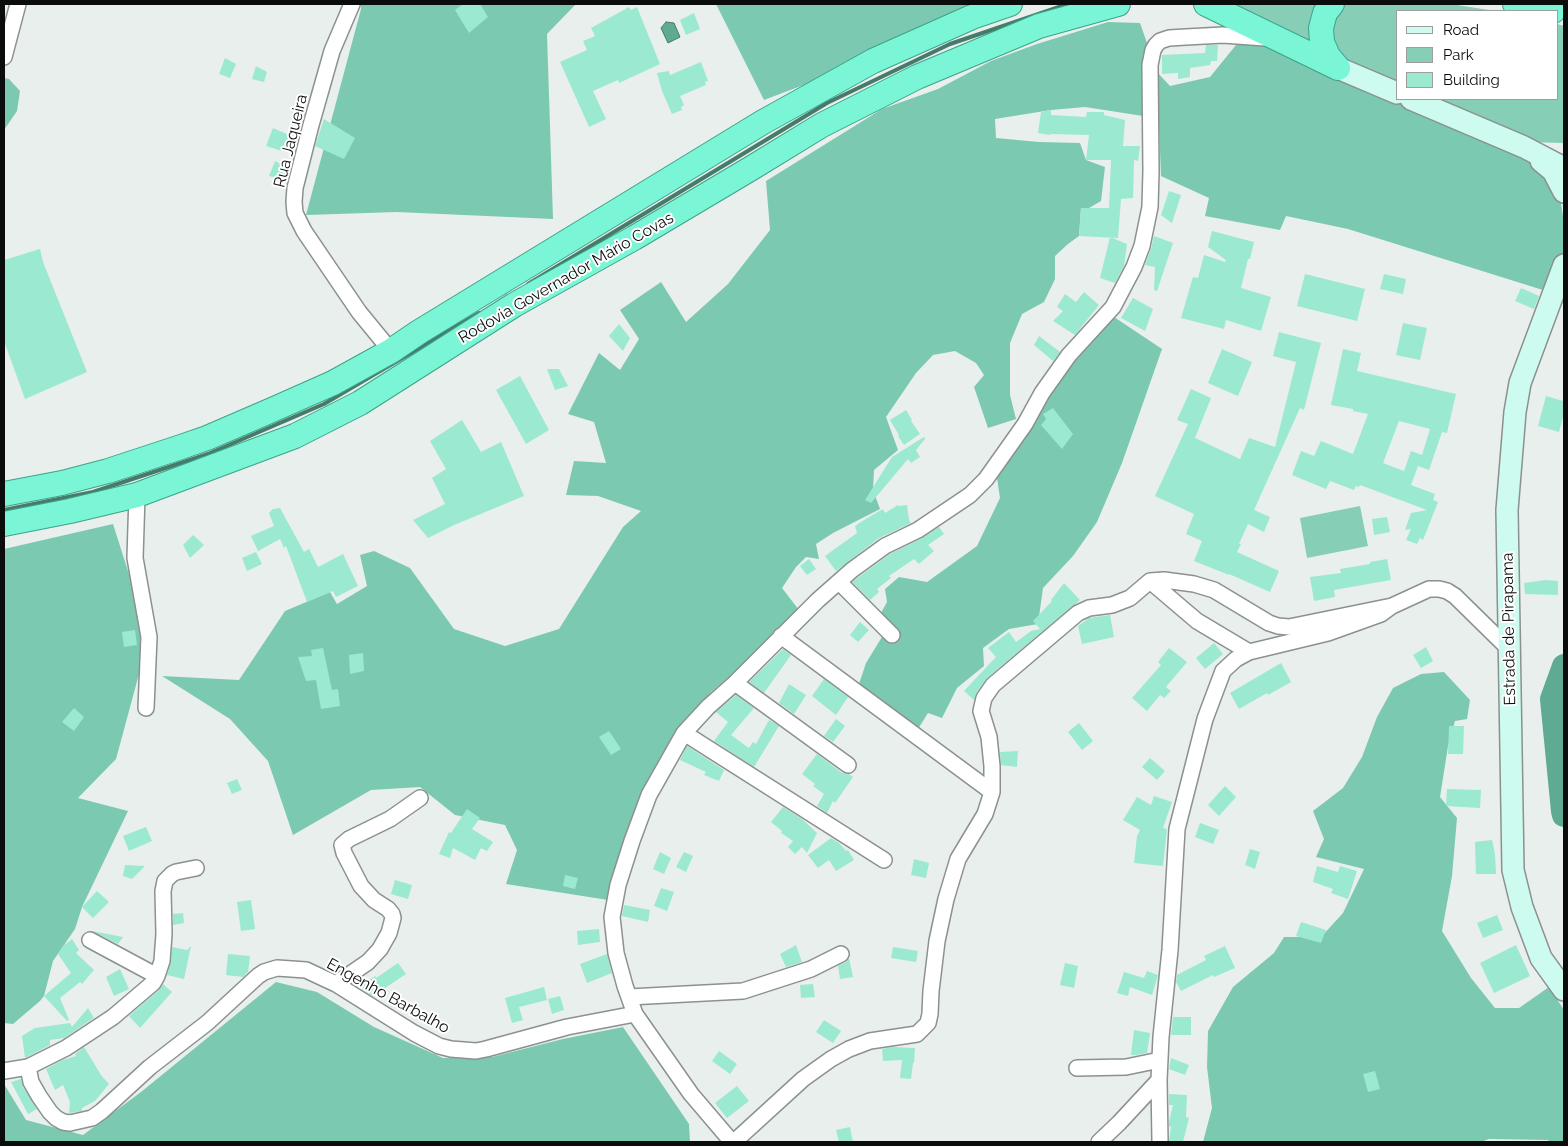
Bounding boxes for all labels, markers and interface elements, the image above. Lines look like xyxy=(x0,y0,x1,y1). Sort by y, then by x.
legend xyxy=(1396,10,1558,100)
text: Road xyxy=(1443,21,1479,39)
text: Park xyxy=(1443,46,1474,64)
text: Building xyxy=(1443,71,1500,89)
street label: Rua Jaqueira xyxy=(270,92,312,190)
street label: Rodovia Governador Mário Covas xyxy=(455,208,677,348)
street label: Estrada de Pirapama xyxy=(1498,552,1520,706)
street label: Engenho Barbalho xyxy=(323,954,453,1038)

